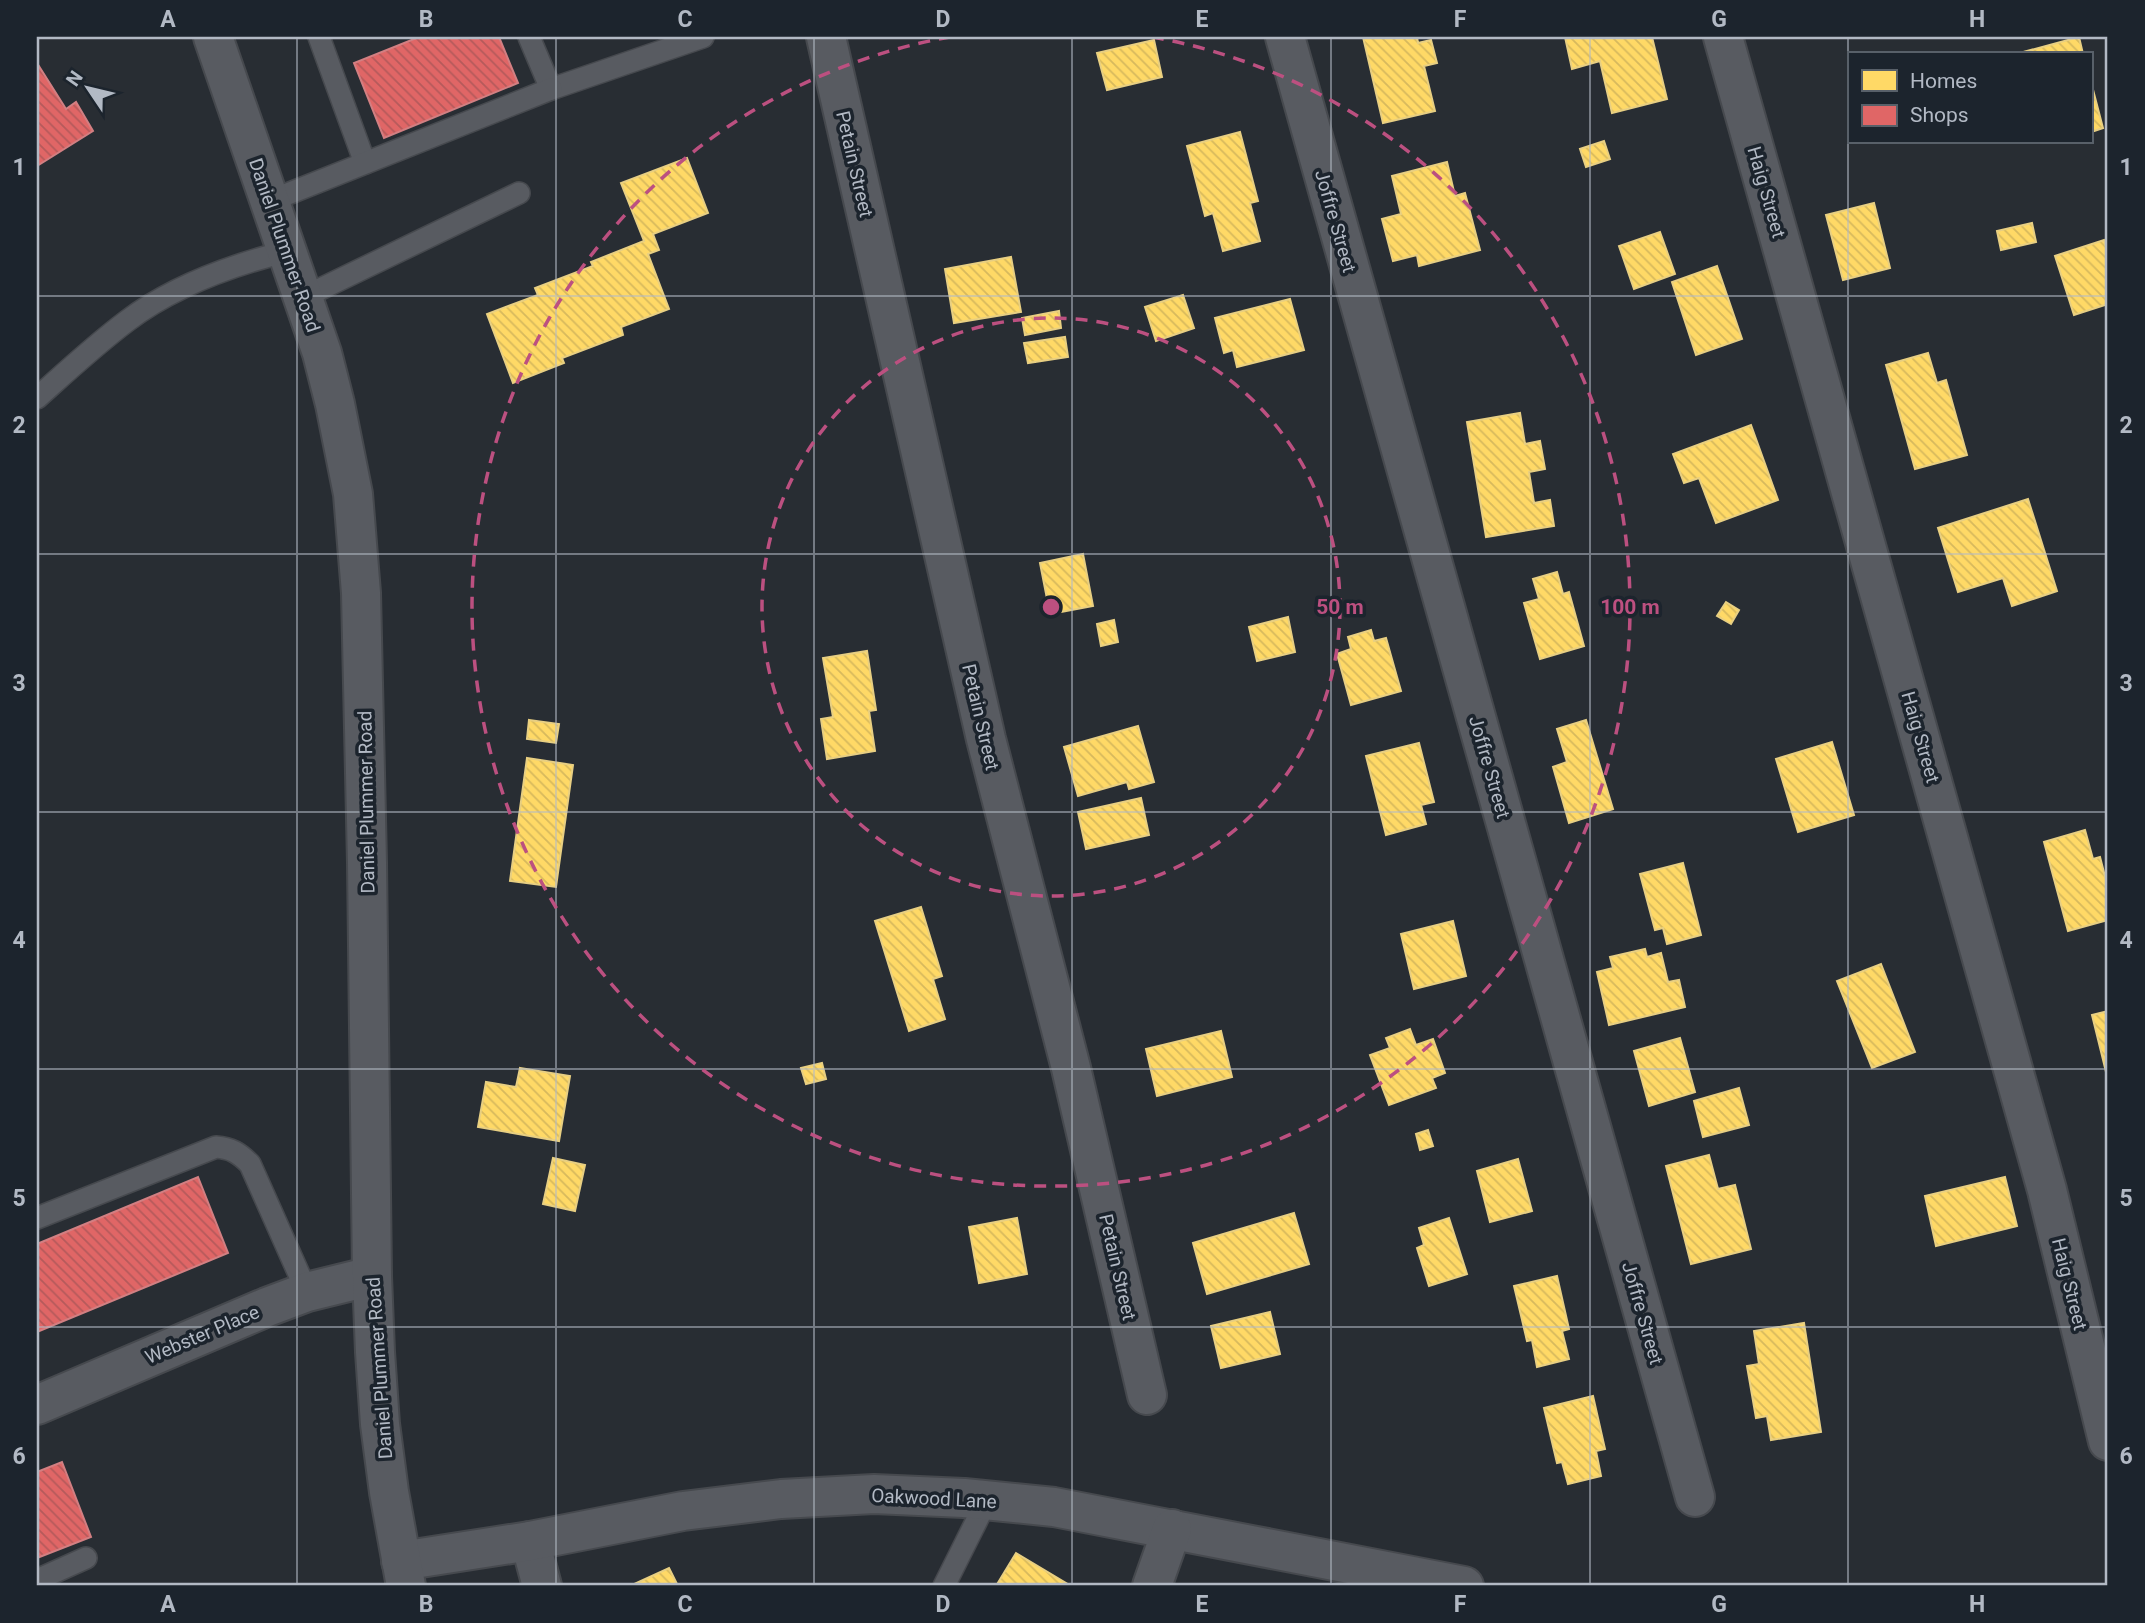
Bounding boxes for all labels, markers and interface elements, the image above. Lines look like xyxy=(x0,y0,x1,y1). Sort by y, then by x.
text: A xyxy=(160,6,176,33)
text: B xyxy=(419,6,433,33)
text: C xyxy=(677,6,693,33)
text: D xyxy=(936,6,950,33)
text: E xyxy=(1196,6,1209,33)
text: F xyxy=(1454,6,1467,33)
text: G xyxy=(1711,6,1727,33)
text: H xyxy=(1969,6,1985,33)
north arrow xyxy=(52,52,122,122)
legend xyxy=(1848,52,2092,144)
text: N xyxy=(61,66,88,91)
text: Homes xyxy=(1910,69,1977,93)
text: Shops xyxy=(1910,103,1969,127)
street label: Petain Street xyxy=(831,109,878,220)
street label: Haig Street xyxy=(1743,144,1791,241)
text: 1 xyxy=(12,154,26,181)
text: 1 xyxy=(2119,154,2133,181)
street label: Daniel Plummer Road xyxy=(244,155,325,335)
street label: Joffre Street xyxy=(1310,167,1361,275)
text: 2 xyxy=(12,412,26,439)
text: 2 xyxy=(2119,412,2133,439)
centre of rings xyxy=(1039,595,1063,619)
text: 50 m xyxy=(1316,595,1364,619)
text: 100 m xyxy=(1600,595,1660,619)
street label: Petain Street xyxy=(957,662,1004,773)
text: 3 xyxy=(12,670,26,697)
text: 3 xyxy=(2119,670,2133,697)
street label: Haig Street xyxy=(1897,689,1945,786)
street label: Daniel Plummer Road xyxy=(353,711,380,893)
street label: Joffre Street xyxy=(1464,713,1515,821)
text: 4 xyxy=(12,927,26,954)
text: 4 xyxy=(2119,927,2133,954)
text: 5 xyxy=(12,1185,26,1212)
text: 5 xyxy=(2119,1185,2133,1212)
street label: Petain Street xyxy=(1094,1212,1141,1323)
street label: Haig Street xyxy=(2047,1236,2092,1333)
street label: Joffre Street xyxy=(1617,1259,1668,1367)
street label: Daniel Plummer Road xyxy=(362,1276,397,1460)
street label: Webster Place xyxy=(142,1300,263,1369)
text: 6 xyxy=(12,1443,26,1470)
text: 6 xyxy=(2119,1443,2133,1470)
street label: Oakwood Lane xyxy=(871,1484,997,1513)
text: A xyxy=(160,1591,176,1618)
text: B xyxy=(419,1591,433,1618)
text: C xyxy=(677,1591,693,1618)
text: D xyxy=(936,1591,950,1618)
text: E xyxy=(1196,1591,1209,1618)
text: F xyxy=(1454,1591,1467,1618)
text: G xyxy=(1711,1591,1727,1618)
text: H xyxy=(1969,1591,1985,1618)

